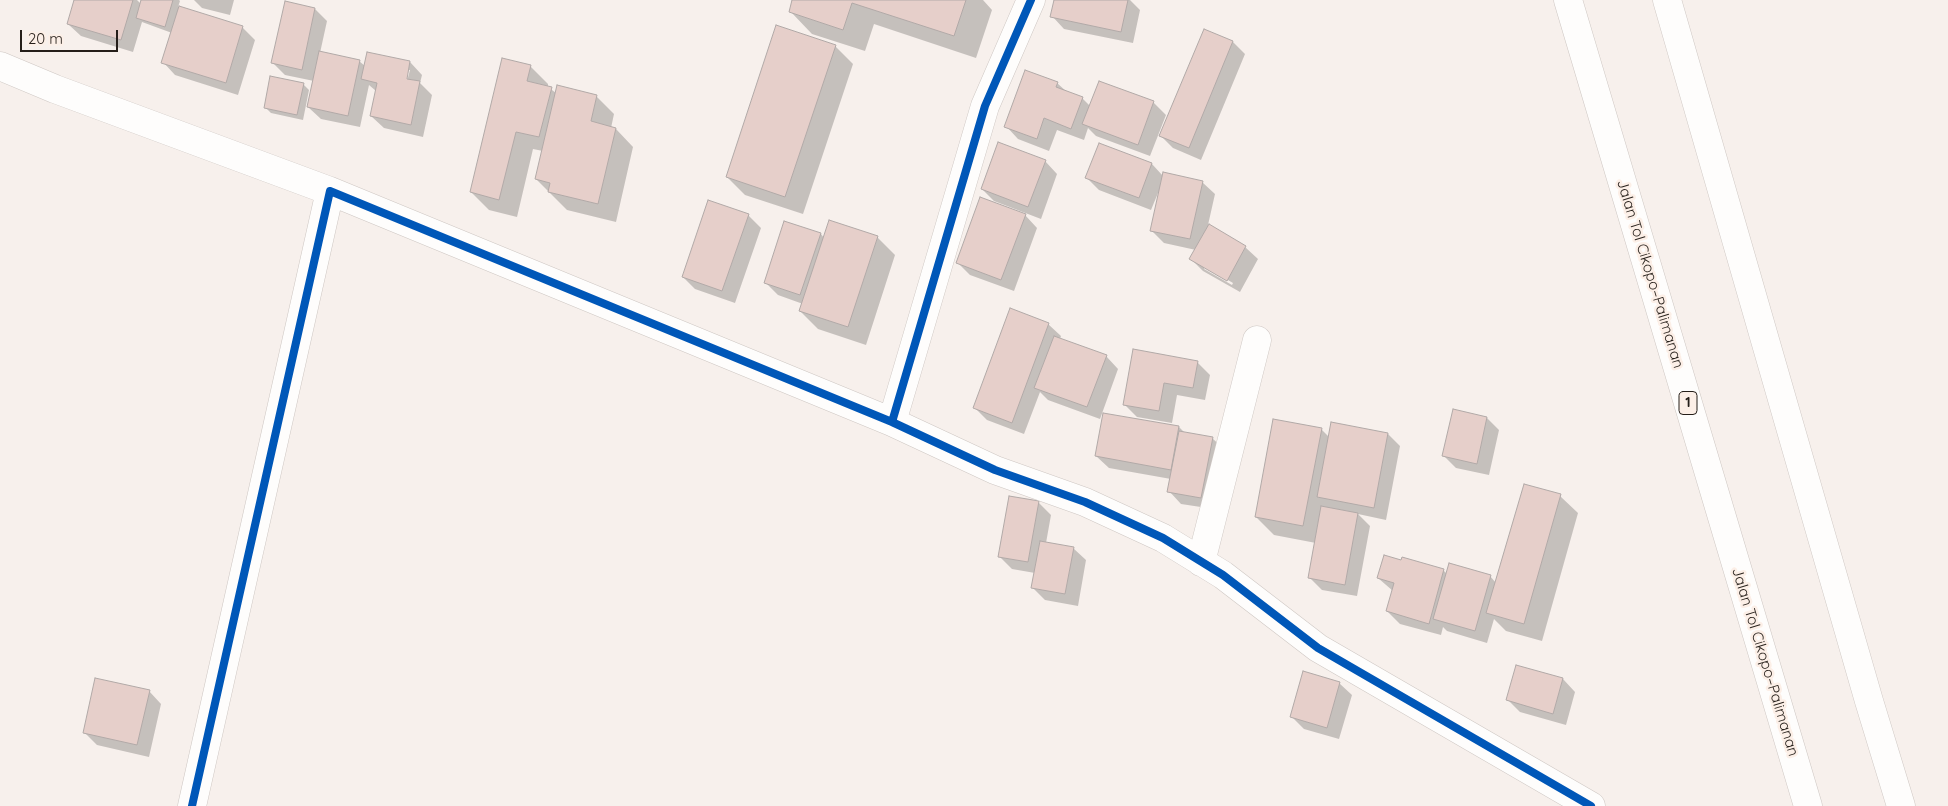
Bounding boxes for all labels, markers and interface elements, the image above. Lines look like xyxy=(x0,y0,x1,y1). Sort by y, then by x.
scale bar xyxy=(22,20,120,52)
text: 20 m xyxy=(28,29,63,48)
street label: Jalan Tol Cikopo–Palimanan xyxy=(1613,178,1687,370)
road number: 1 xyxy=(1679,392,1697,414)
street label: Jalan Tol Cikopo–Palimanan xyxy=(1728,566,1802,758)

